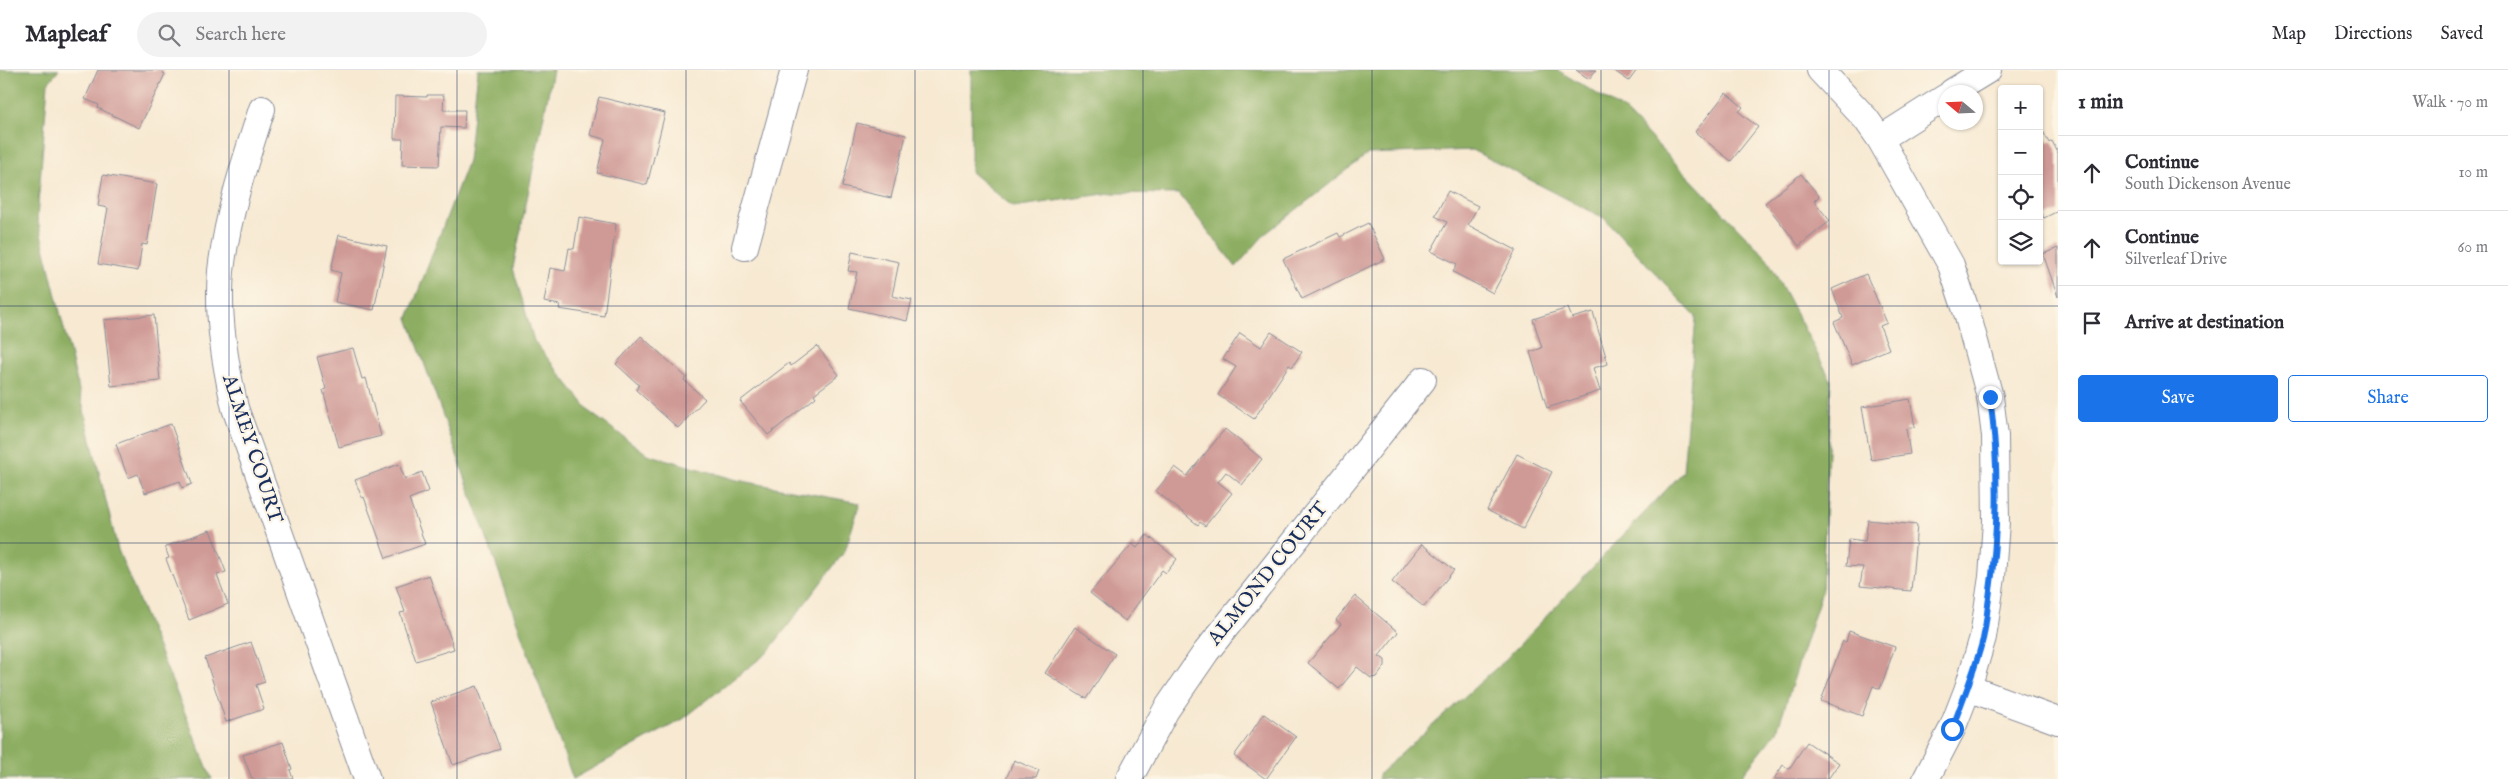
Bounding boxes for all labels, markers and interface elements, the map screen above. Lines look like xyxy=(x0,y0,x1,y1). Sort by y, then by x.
search box xyxy=(137,12,487,57)
text: Mapleaf xyxy=(25,19,107,50)
icon: search xyxy=(155,21,183,49)
text: Search here xyxy=(195,23,286,47)
text: Map xyxy=(2272,23,2306,46)
text: Directions xyxy=(2334,23,2412,46)
text: Saved xyxy=(2440,23,2483,46)
north arrow xyxy=(1938,85,1983,130)
map controls xyxy=(1998,85,2043,265)
button: + xyxy=(1998,85,2043,130)
text: 1 min xyxy=(2078,89,2123,116)
text: Walk · 70 m xyxy=(2412,93,2488,113)
button: − xyxy=(1998,130,2043,175)
text: Continue xyxy=(2125,151,2199,175)
icon: ahead xyxy=(2078,159,2106,187)
text: 10 m xyxy=(2458,163,2488,183)
button: locate xyxy=(1998,175,2043,220)
text: South Dickenson Avenue xyxy=(2125,175,2291,195)
button: layers xyxy=(1998,220,2043,265)
text: Continue xyxy=(2125,226,2199,250)
icon: ahead xyxy=(2078,234,2106,262)
text: 60 m xyxy=(2458,238,2488,258)
text: Silverleaf Drive xyxy=(2125,250,2227,270)
icon: arrive xyxy=(2078,309,2106,337)
text: Arrive at destination xyxy=(2125,311,2284,335)
street label: ALMEY COURT xyxy=(216,370,288,527)
button: Save xyxy=(2078,375,2278,422)
button: Share xyxy=(2288,375,2488,422)
route end xyxy=(1979,386,2002,409)
street label: ALMOND COURT xyxy=(1202,497,1334,652)
route start xyxy=(1941,718,1964,741)

